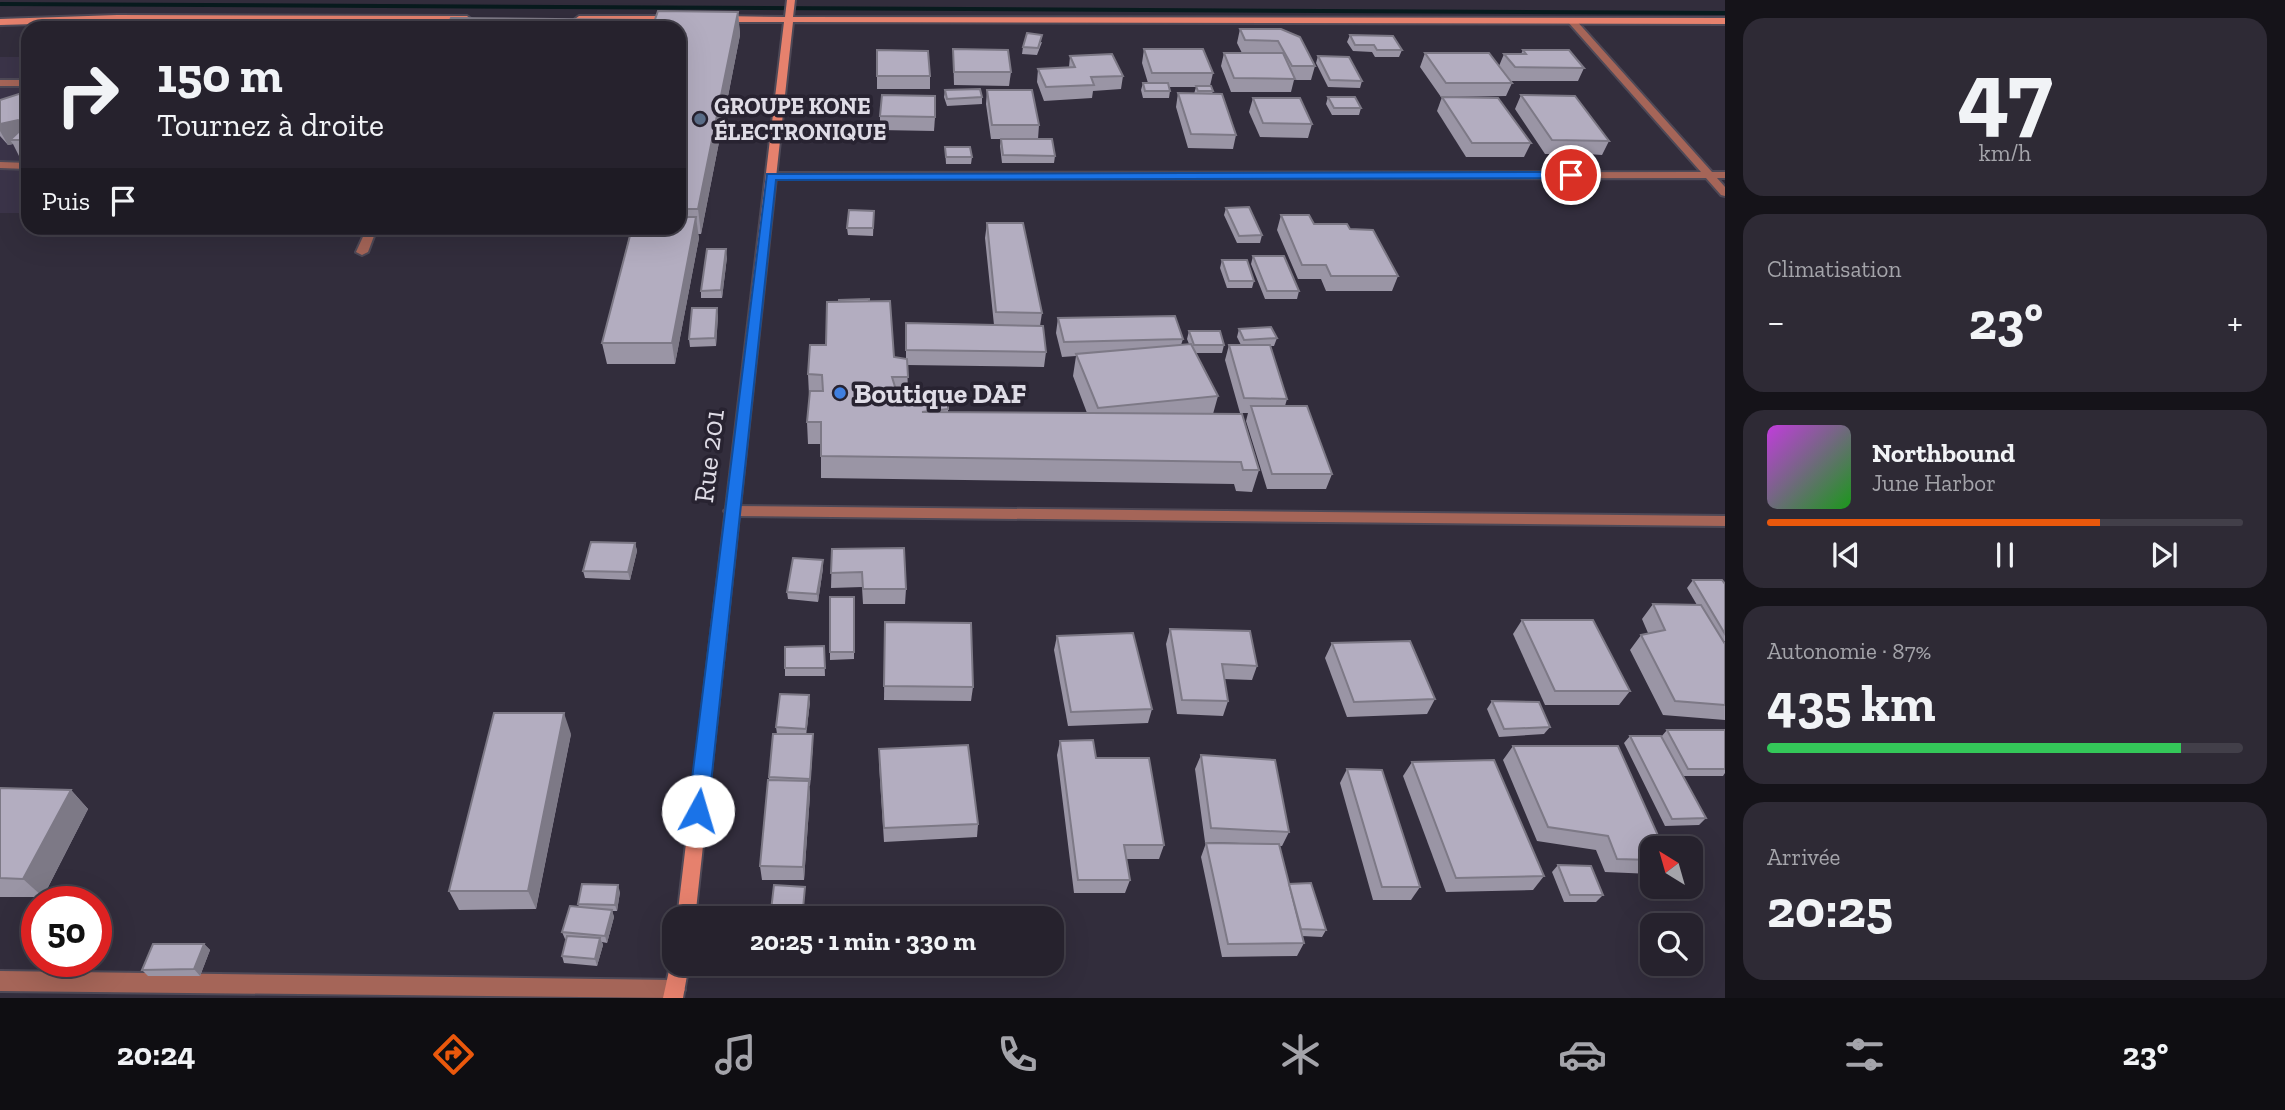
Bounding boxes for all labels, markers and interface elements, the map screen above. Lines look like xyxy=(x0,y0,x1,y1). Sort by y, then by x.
text: 47 xyxy=(1957,39,2053,148)
text: 150 m xyxy=(157,46,283,105)
icon: right xyxy=(42,49,133,140)
place label: GROUPE KONE ÉLECTRONIQUE xyxy=(714,92,886,146)
text: Tournez à droite xyxy=(157,106,384,144)
marker: GROUPE KONE ÉLECTRONIQUE xyxy=(692,111,708,127)
text: km/h xyxy=(1979,139,2031,167)
pin xyxy=(1541,145,1601,205)
icon: arrive xyxy=(1552,156,1590,194)
icon: arrive xyxy=(104,182,142,220)
text: Puis xyxy=(42,185,90,217)
text: Climatisation xyxy=(1767,255,1901,283)
text: 23° xyxy=(1969,290,2043,352)
text: − xyxy=(1767,299,1785,345)
text: + xyxy=(2227,299,2243,345)
place label: Boutique DAF xyxy=(854,377,1026,410)
marker: Boutique DAF xyxy=(832,385,848,401)
street label: Rue 201 xyxy=(687,407,731,505)
text: Northbound xyxy=(1872,437,2015,469)
text: June Harbor xyxy=(1872,469,1996,497)
icon: previous xyxy=(1827,536,1865,574)
icon: pause xyxy=(1986,536,2024,574)
icon: next xyxy=(2145,536,2183,574)
text: Autonomie · 87% xyxy=(1767,637,1931,665)
text: 435 km xyxy=(1767,672,1936,734)
position arrow xyxy=(661,774,735,848)
north arrow xyxy=(1640,836,1703,900)
map controls xyxy=(1640,836,1703,976)
text: Arrivée xyxy=(1767,843,1840,871)
text: 20:25 xyxy=(1767,878,1893,940)
speed limit sign: 50 xyxy=(21,886,112,977)
button: search xyxy=(1640,913,1703,976)
text: 20:25 · 1 min · 330 m xyxy=(750,925,976,957)
icon: directions xyxy=(429,1030,478,1079)
icon: music xyxy=(711,1030,760,1079)
icon: phone xyxy=(993,1030,1042,1079)
icon: climate xyxy=(1276,1030,1325,1079)
icon: car xyxy=(1558,1030,1607,1079)
icon: filters xyxy=(1840,1030,1889,1079)
text: 20:24 xyxy=(117,1035,196,1073)
text: 23° xyxy=(2122,1035,2168,1073)

